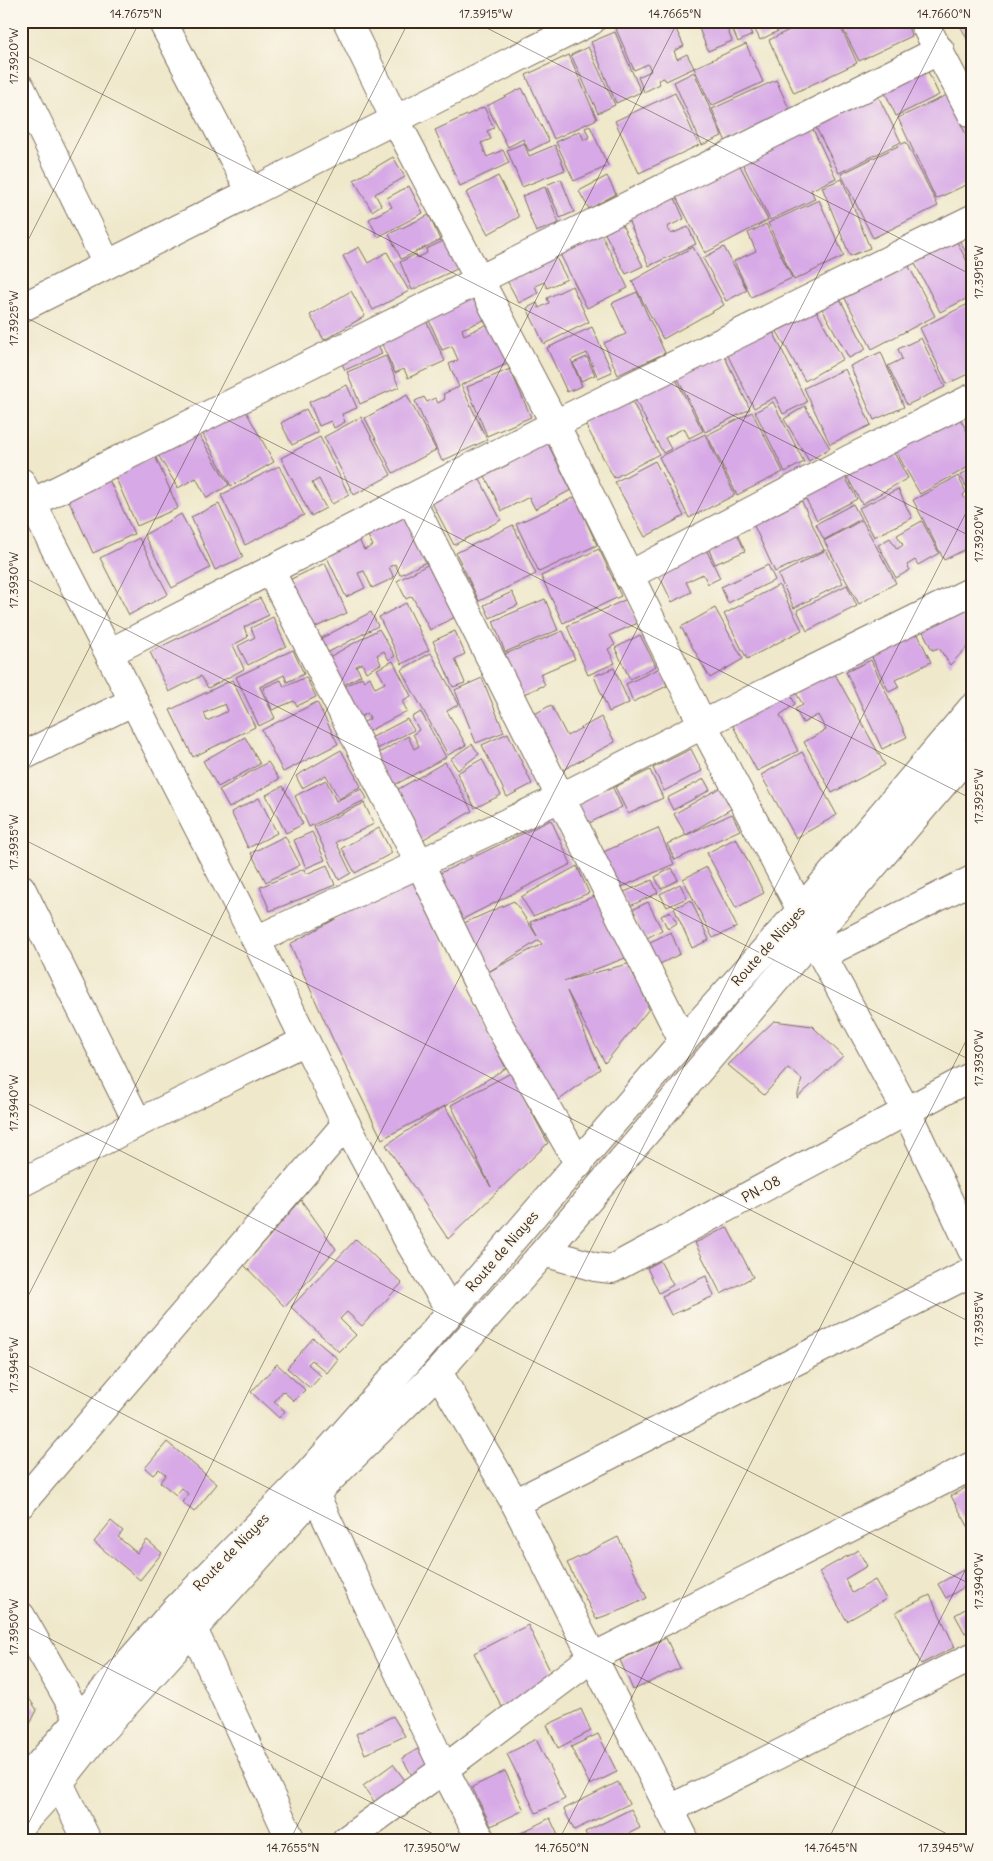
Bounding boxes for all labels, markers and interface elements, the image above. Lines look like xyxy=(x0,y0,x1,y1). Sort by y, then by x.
text: 14.7675°N xyxy=(110,6,162,21)
text: 17.3915°W xyxy=(459,6,513,21)
text: 14.7665°N xyxy=(649,6,701,21)
text: 14.7660°N xyxy=(917,6,971,21)
text: 17.3920°W xyxy=(6,28,21,84)
text: 17.3915°W xyxy=(971,245,986,299)
text: 17.3925°W xyxy=(6,290,21,346)
text: 17.3920°W xyxy=(971,506,986,562)
text: 17.3930°W xyxy=(6,552,21,608)
text: 17.3925°W xyxy=(971,768,986,824)
text: 17.3935°W xyxy=(6,814,21,870)
street label: Route de Niayes xyxy=(727,902,809,990)
text: 17.3930°W xyxy=(971,1030,986,1086)
text: 17.3940°W xyxy=(6,1075,21,1131)
street label: PN-08 xyxy=(739,1171,783,1207)
street label: Route de Niayes xyxy=(462,1207,542,1295)
text: 17.3935°W xyxy=(971,1291,986,1347)
text: 17.3945°W xyxy=(6,1337,21,1393)
street label: Route de Niayes xyxy=(189,1509,273,1595)
text: 17.3940°W xyxy=(971,1553,986,1609)
text: 17.3950°W xyxy=(6,1599,21,1655)
text: 14.7655°N xyxy=(267,1840,319,1855)
text: 17.3950°W xyxy=(404,1840,460,1855)
text: 14.7650°N xyxy=(535,1840,589,1855)
text: 14.7645°N xyxy=(805,1840,857,1855)
text: 17.3945°W xyxy=(918,1840,974,1855)

